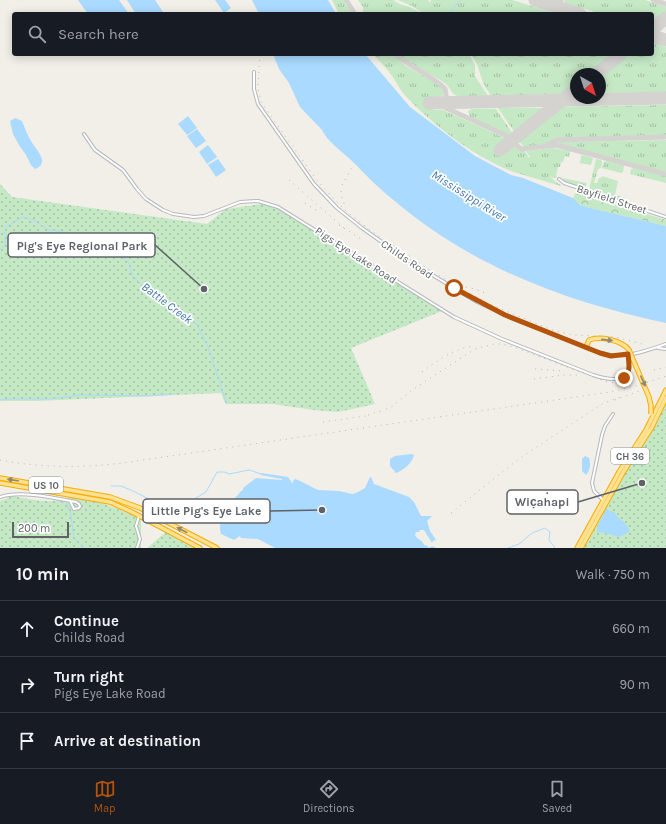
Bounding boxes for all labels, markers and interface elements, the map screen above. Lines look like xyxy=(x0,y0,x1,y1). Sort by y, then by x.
search box xyxy=(12,12,654,56)
icon: search xyxy=(26,23,48,45)
text: Search here xyxy=(58,25,139,43)
north arrow xyxy=(570,68,606,104)
water label: Mississippi River xyxy=(429,168,510,225)
street label: Bayfield Street xyxy=(575,182,649,217)
street label: Pigs Eye Lake Road xyxy=(313,224,399,287)
callout: Pig's Eye Regional Park xyxy=(8,233,155,257)
street label: Childs Road xyxy=(378,237,435,282)
text: Pig's Eye Regional Park xyxy=(17,239,147,253)
water label: Battle Creek xyxy=(139,279,196,327)
route start xyxy=(445,279,463,297)
one-way arrow xyxy=(601,337,613,343)
route end xyxy=(615,369,633,387)
one-way arrow xyxy=(640,376,646,388)
road number: CH 36 xyxy=(611,448,649,464)
one-way arrow xyxy=(6,477,19,483)
road number: US 10 xyxy=(29,477,63,493)
callout: Wic̣aḣapi xyxy=(507,490,578,514)
text: Wic̣aḣapi xyxy=(515,492,569,509)
callout: Little Pig's Eye Lake xyxy=(143,499,270,523)
text: Little Pig's Eye Lake xyxy=(151,504,261,518)
scale bar xyxy=(12,520,69,539)
text: 200 m xyxy=(18,522,50,535)
one-way arrow xyxy=(177,527,188,533)
text: 10 min xyxy=(16,564,69,584)
text: Walk · 750 m xyxy=(576,567,650,582)
text: Continue xyxy=(54,612,119,630)
icon: ahead xyxy=(16,618,38,640)
text: 660 m xyxy=(612,621,650,636)
text: Childs Road xyxy=(54,630,125,645)
text: Turn right xyxy=(54,668,124,686)
icon: right xyxy=(16,674,38,696)
text: 90 m xyxy=(619,677,650,692)
text: Pigs Eye Lake Road xyxy=(54,686,166,701)
icon: arrive xyxy=(16,730,38,752)
text: Arrive at destination xyxy=(54,732,201,750)
tab: Map xyxy=(94,778,116,815)
tab: Directions xyxy=(303,778,355,815)
tab: Saved xyxy=(542,778,572,815)

